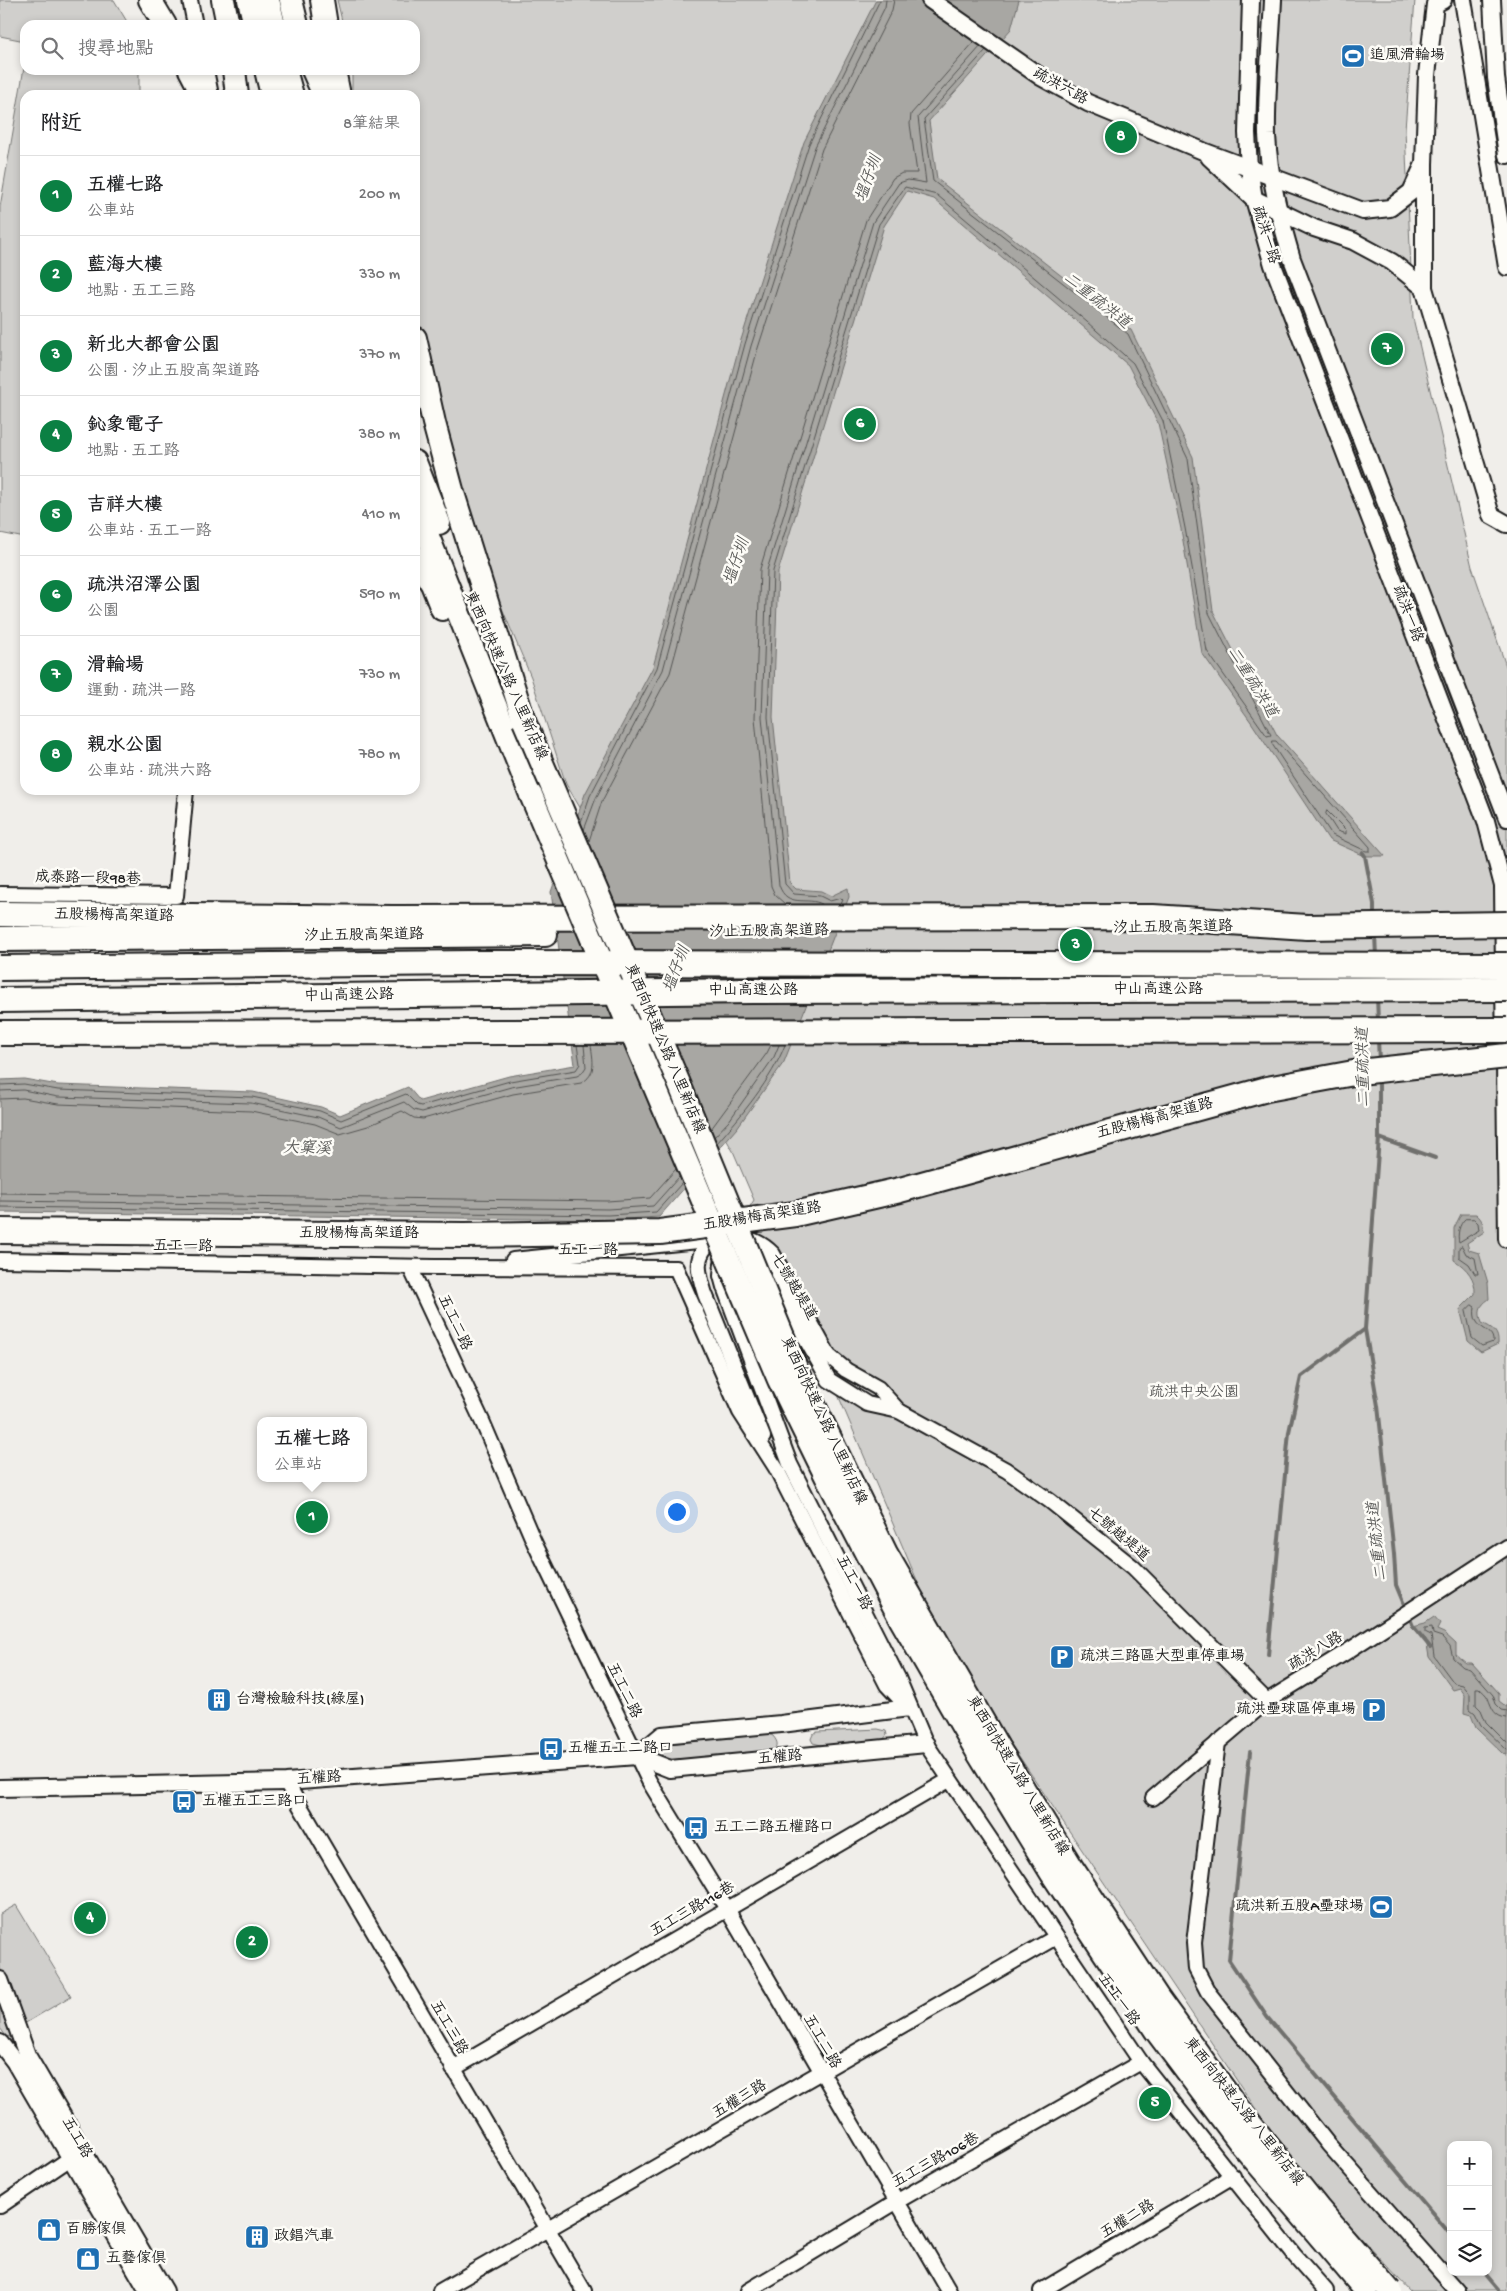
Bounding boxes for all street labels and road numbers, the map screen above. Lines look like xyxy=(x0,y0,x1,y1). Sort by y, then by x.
street label: 疏洪六路 xyxy=(1029,65,1091,109)
street label: 疏洪一路 xyxy=(1248,204,1282,266)
street label: 疏洪一路 xyxy=(1388,583,1426,645)
street label: 東西向快速公路 八里新店線 xyxy=(459,588,551,764)
street label: 成泰路一段98巷 xyxy=(35,869,141,889)
street label: 五股楊梅高架道路 xyxy=(54,905,174,926)
street label: 汐止五股高架道路 xyxy=(1113,918,1233,938)
street label: 汐止五股高架道路 xyxy=(709,922,829,942)
street label: 汐止五股高架道路 xyxy=(304,926,424,946)
street label: 東西向快速公路 八里新店線 xyxy=(620,961,709,1137)
street label: 中山高速公路 xyxy=(1113,980,1203,999)
street label: 中山高速公路 xyxy=(708,981,798,1000)
street label: 中山高速公路 xyxy=(304,985,394,1006)
street label: 五股楊梅高架道路 xyxy=(1094,1094,1215,1143)
street label: 五股楊梅高架道路 xyxy=(701,1198,823,1235)
street label: 五股楊梅高架道路 xyxy=(299,1224,419,1243)
street label: 五工一路 xyxy=(153,1237,213,1257)
street label: 五工一路 xyxy=(558,1242,618,1260)
street label: 七號越堤道 xyxy=(766,1250,821,1324)
street label: 五工二路 xyxy=(433,1292,475,1354)
street label: 東西向快速公路 八里新店線 xyxy=(776,1334,871,1508)
street label: 七號越堤道 xyxy=(1083,1503,1153,1566)
street label: 五工一路 xyxy=(831,1552,875,1614)
street label: 疏洪八路 xyxy=(1286,1629,1346,1675)
street label: 五工二路 xyxy=(602,1660,644,1722)
street label: 東西向快速公路 八里新店線 xyxy=(962,1692,1073,1859)
street label: 五權路 xyxy=(757,1746,803,1769)
street label: 五權路 xyxy=(296,1767,342,1790)
street label: 五工三路116巷 xyxy=(647,1879,739,1941)
street label: 五工一路 xyxy=(1093,1970,1143,2030)
street label: 五工三路 xyxy=(425,1998,471,2058)
street label: 五工二路 xyxy=(798,2012,844,2072)
street label: 東西向快速公路 八里新店線 xyxy=(1179,2034,1307,2190)
street label: 五權三路 xyxy=(709,2076,770,2123)
street label: 五工路 xyxy=(57,2114,95,2162)
street label: 五工三路106巷 xyxy=(889,2130,983,2192)
street label: 五權二路 xyxy=(1097,2196,1158,2243)

